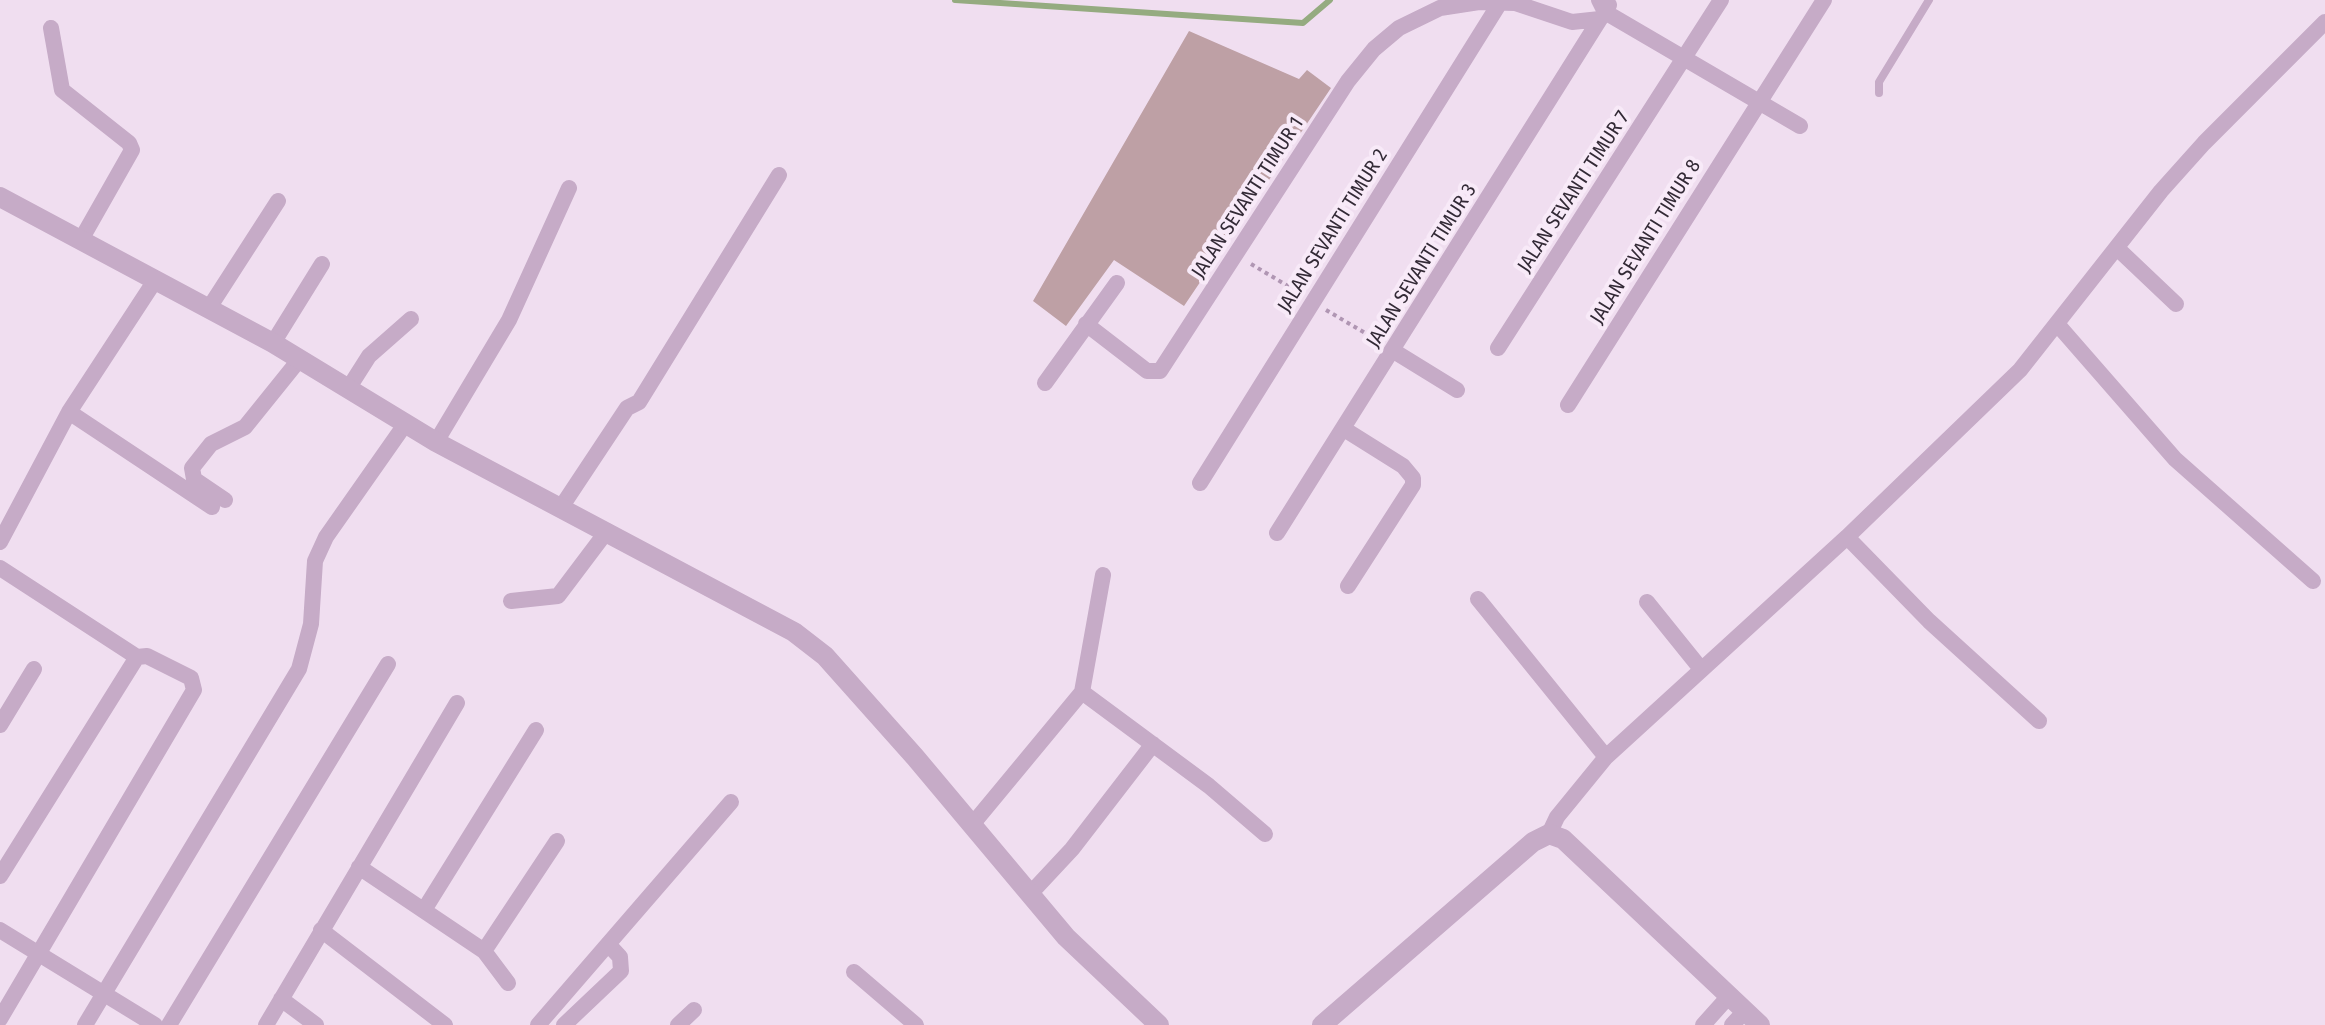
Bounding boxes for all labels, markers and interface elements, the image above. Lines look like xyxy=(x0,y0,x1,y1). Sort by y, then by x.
street label: JALAN SEVANTI TIMUR 7 xyxy=(1513,107,1635,277)
street label: JALAN SEVANTI TIMUR 1 xyxy=(1187,113,1309,283)
street label: JALAN SEVANTI TIMUR 2 xyxy=(1273,145,1393,317)
street label: JALAN SEVANTI TIMUR 8 xyxy=(1586,155,1706,329)
street label: JALAN SEVANTI TIMUR 3 xyxy=(1362,180,1482,352)

